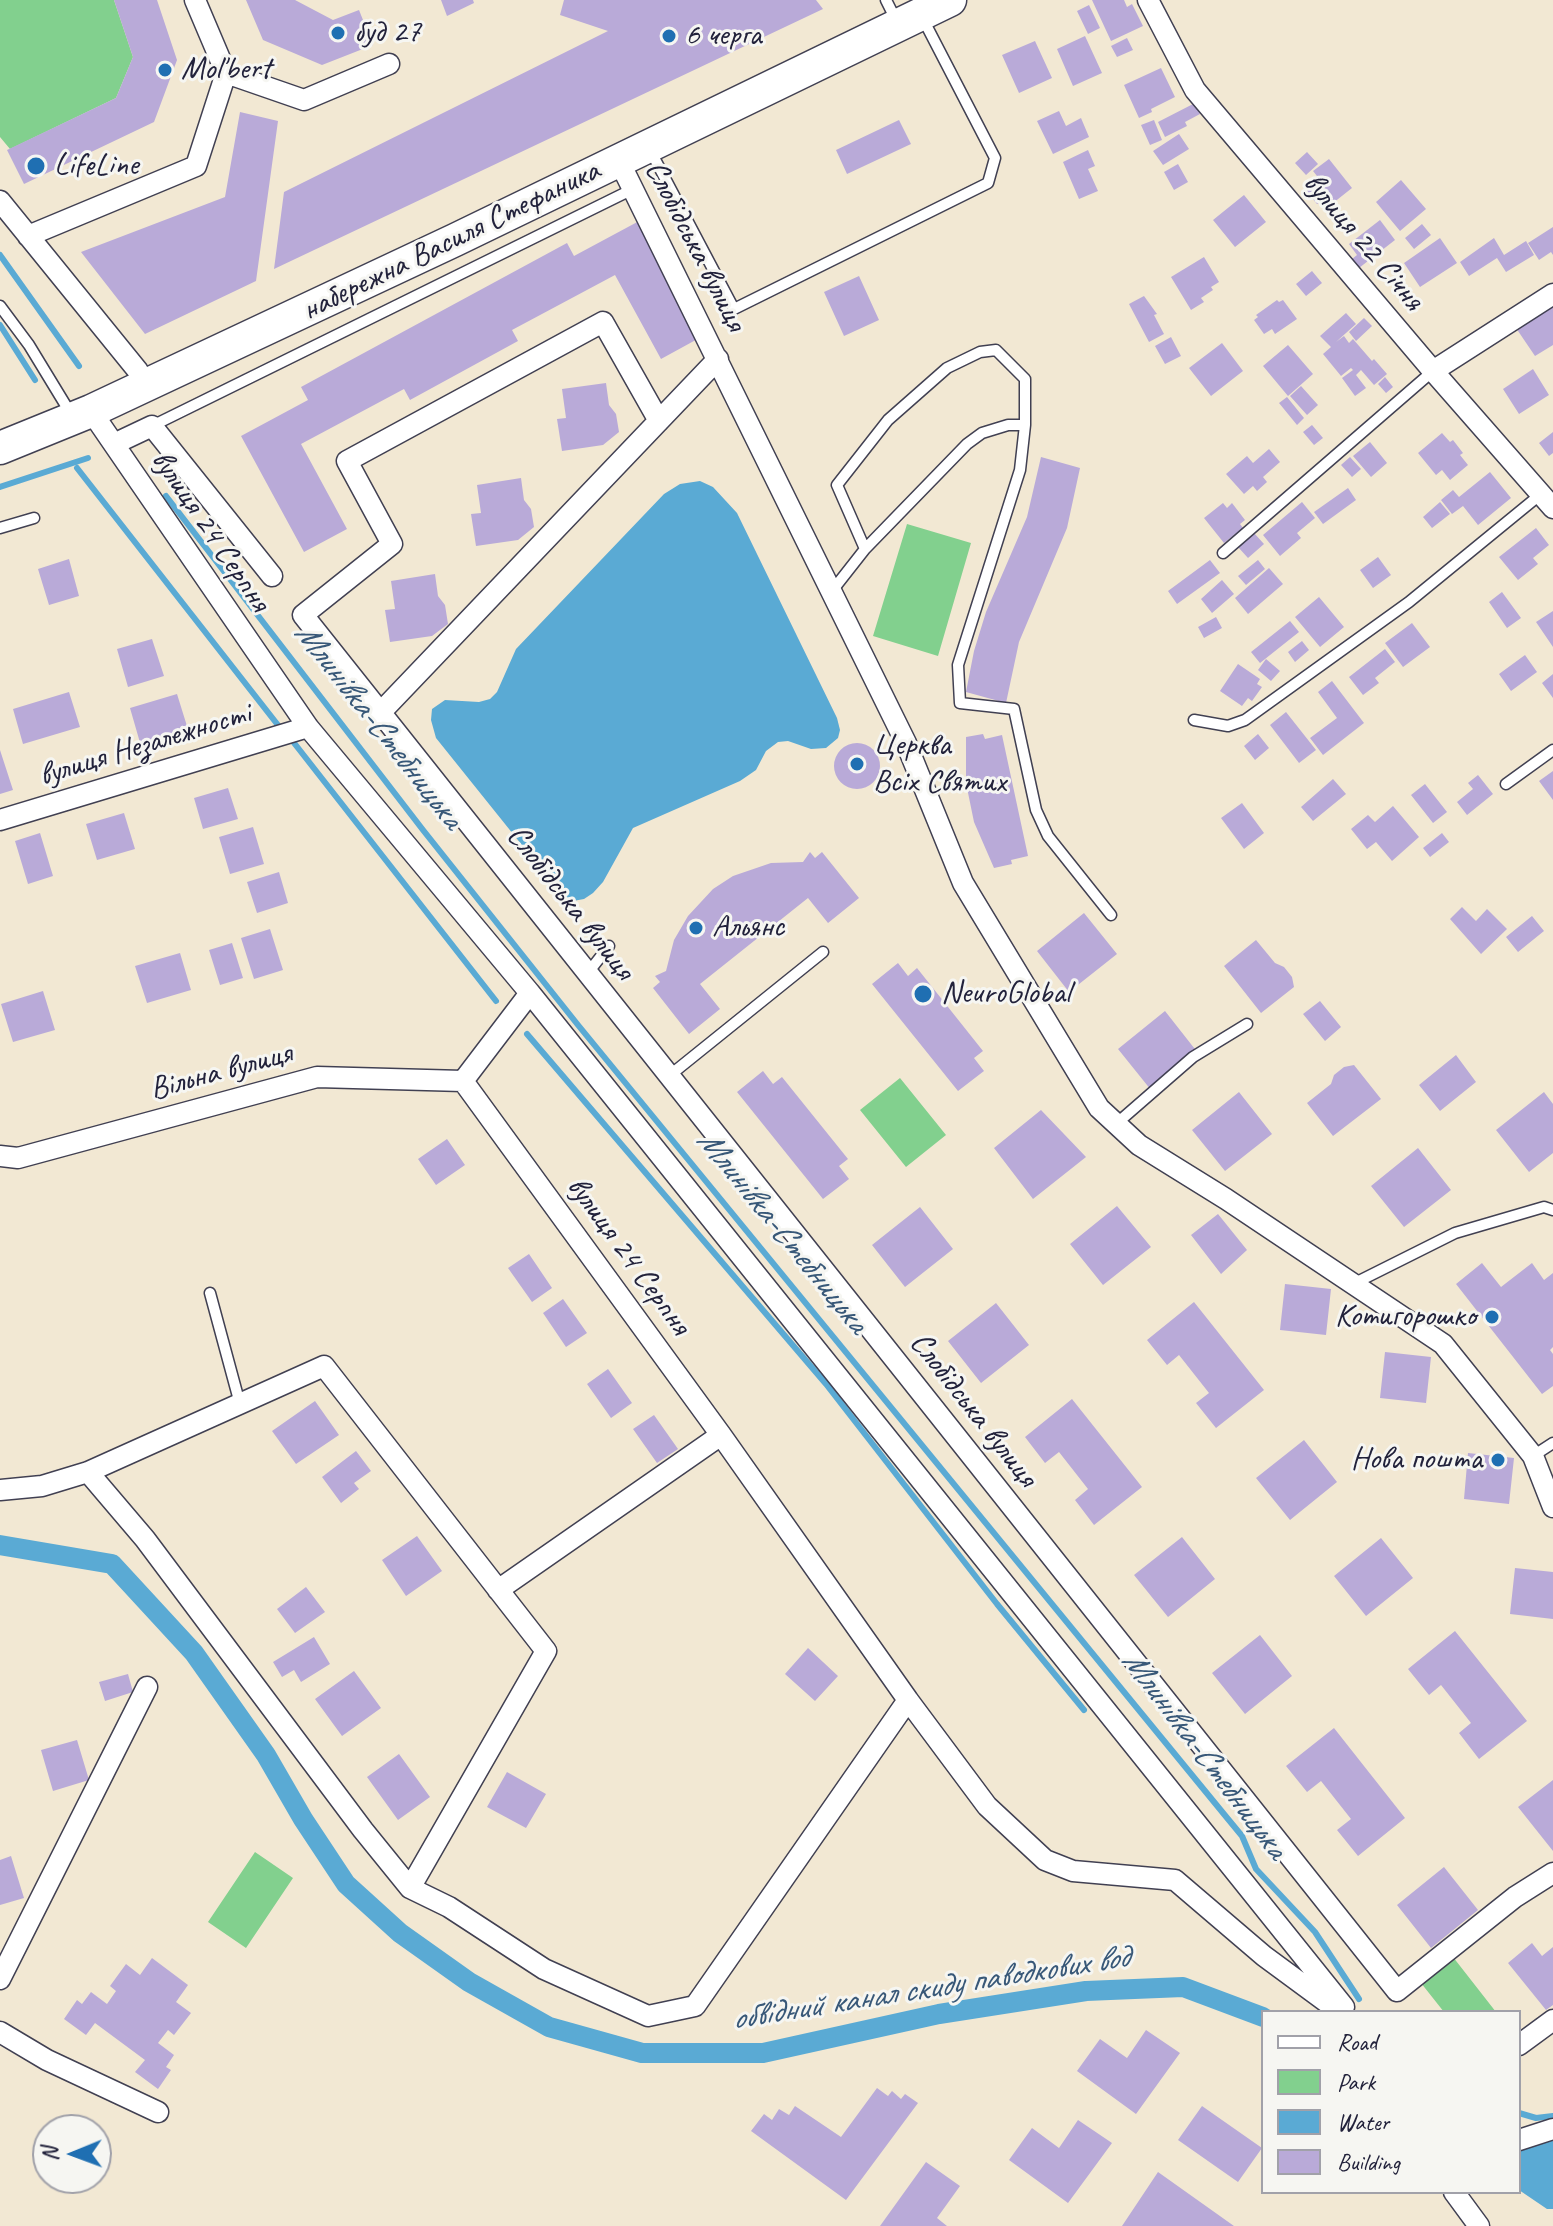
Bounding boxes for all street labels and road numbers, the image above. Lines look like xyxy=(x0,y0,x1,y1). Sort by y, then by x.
street label: набережна Василя Стефаника xyxy=(296,152,606,330)
street label: Слобідська вулиця xyxy=(636,154,754,338)
street label: вулиця 22 Січня xyxy=(1294,165,1432,319)
street label: вулиця 24 Серпня xyxy=(142,443,278,619)
street label: вулиця Незалежності xyxy=(34,695,256,795)
street label: Слобідська вулиця xyxy=(498,818,642,988)
street label: Вільна вулиця xyxy=(146,1035,296,1109)
street label: вулиця 24 Серпня xyxy=(558,1169,698,1343)
street label: Слобідська вулиця xyxy=(901,1325,1045,1495)

